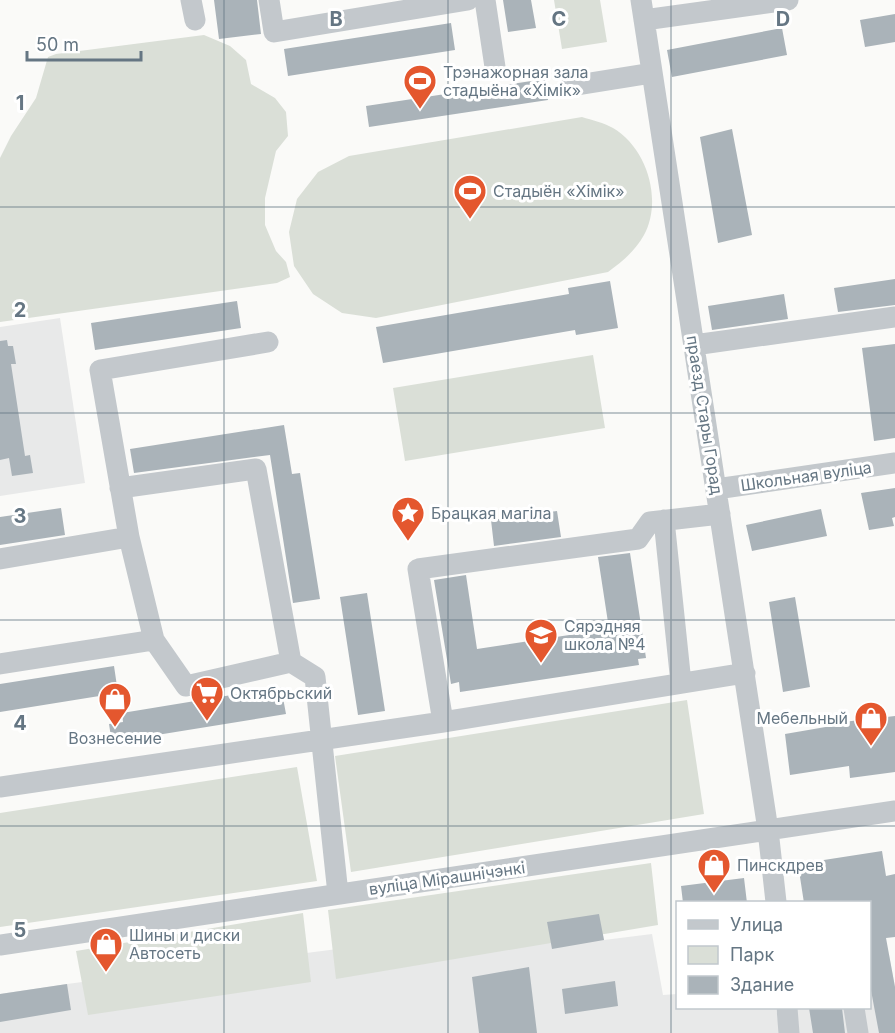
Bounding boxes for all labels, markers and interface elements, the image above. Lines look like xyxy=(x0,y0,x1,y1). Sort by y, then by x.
text: B xyxy=(329,7,343,31)
text: C xyxy=(552,7,566,31)
text: D xyxy=(776,7,790,31)
scale bar xyxy=(27,24,141,62)
text: 50 m xyxy=(36,34,79,55)
place label: Трэнажорная зала стадыёна «Хімік» xyxy=(443,62,589,100)
sports icon: Трэнажорная зала стадыёна «Хімік» xyxy=(402,63,438,110)
text: 1 xyxy=(16,91,24,115)
sports icon: Стадыён «Хімік» xyxy=(452,173,488,220)
place label: Стадыён «Хімік» xyxy=(493,181,625,201)
text: 2 xyxy=(14,298,26,322)
street label: праезд Стары Горад xyxy=(683,334,727,496)
street label: Школьная вуліца xyxy=(739,457,873,495)
place icon: Брацкая магіла xyxy=(390,495,426,542)
place label: Брацкая магіла xyxy=(431,503,551,523)
text: 3 xyxy=(14,504,26,528)
place label: Сярэдняя школа №4 xyxy=(564,616,646,654)
school or university icon: Сярэдняя школа №4 xyxy=(523,617,559,664)
supermarket icon: Октябрьский xyxy=(189,675,225,722)
shop icon: Вознесение xyxy=(97,681,133,728)
place label: Октябрьский xyxy=(230,683,332,703)
shop icon: Мебельный xyxy=(853,700,889,747)
place label: Мебельный xyxy=(757,708,848,728)
text: 4 xyxy=(13,711,27,735)
place label: Вознесение xyxy=(68,728,162,748)
shop icon: Пинскдрев xyxy=(696,847,732,894)
place label: Пинскдрев xyxy=(737,855,824,875)
street label: вуліца Мірашнічэнкі xyxy=(368,857,526,899)
legend xyxy=(676,901,871,1009)
text: Улица xyxy=(730,914,783,935)
text: 5 xyxy=(14,918,26,942)
place label: Шины и диски Автосеть xyxy=(129,925,240,963)
shop icon: Шины и диски Автосеть xyxy=(88,926,124,973)
text: Парк xyxy=(730,944,775,965)
text: Здание xyxy=(730,974,794,995)

